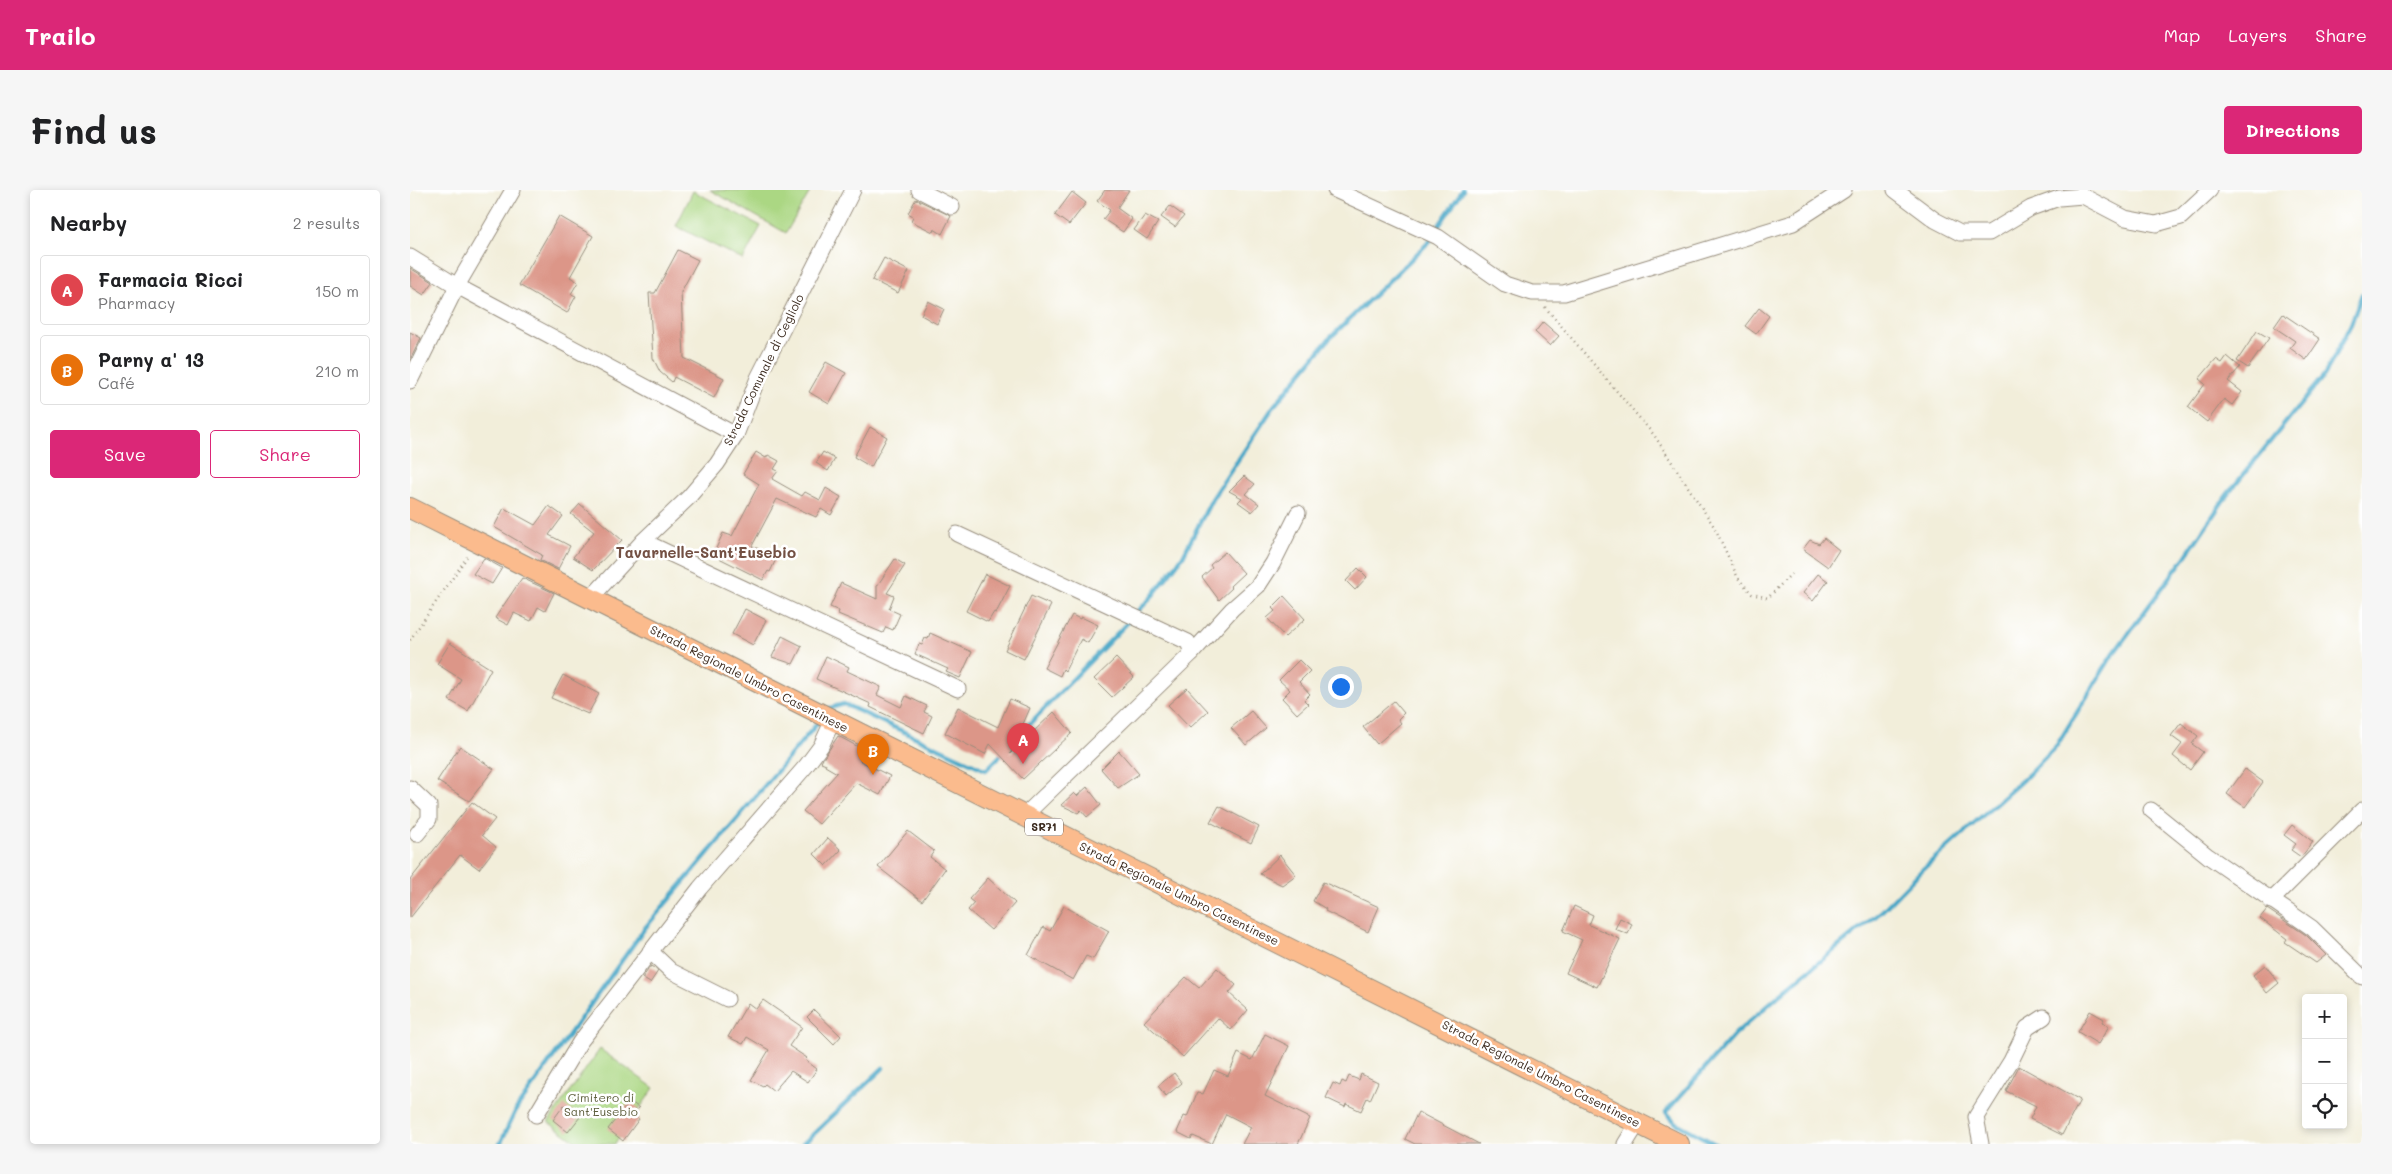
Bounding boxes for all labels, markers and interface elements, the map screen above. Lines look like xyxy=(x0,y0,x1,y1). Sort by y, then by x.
text: Trailo xyxy=(25,20,96,51)
text: Map xyxy=(2164,23,2200,47)
text: Layers xyxy=(2228,23,2287,47)
text: Share xyxy=(2315,23,2367,47)
button: Directions xyxy=(2224,106,2362,154)
text: Find us xyxy=(30,107,157,153)
text: Nearby xyxy=(50,209,127,236)
text: 2 results xyxy=(293,212,360,233)
text: Farmacia Ricci xyxy=(98,267,244,292)
text: A xyxy=(61,280,73,301)
text: 150 m xyxy=(315,280,359,301)
street label: Strada Comunale di Cegliolo xyxy=(719,291,807,448)
text: Pharmacy xyxy=(98,292,175,313)
text: Parny a' 13 xyxy=(98,347,204,372)
text: B xyxy=(62,360,72,381)
text: 210 m xyxy=(315,360,359,381)
text: Café xyxy=(98,372,135,393)
button: Save xyxy=(50,430,200,478)
button: Share xyxy=(210,430,360,478)
district label: Tavarnelle-Sant'Eusebio xyxy=(616,542,796,562)
street label: Strada Regionale Umbro Casentinese xyxy=(648,621,851,735)
your location xyxy=(1328,674,1354,700)
pin: A xyxy=(1007,723,1039,764)
pin: B xyxy=(857,734,889,775)
road number: SR71 xyxy=(1025,818,1063,836)
street label: Strada Regionale Umbro Casentinese xyxy=(1077,838,1282,949)
map controls xyxy=(2302,994,2347,1129)
button: + xyxy=(2302,994,2347,1039)
street label: Strada Regionale Umbro Casentinese xyxy=(1440,1016,1643,1130)
button: − xyxy=(2302,1039,2347,1084)
button: locate xyxy=(2302,1084,2347,1129)
park label: Cimitero di Sant'Eusebio xyxy=(564,1089,638,1119)

